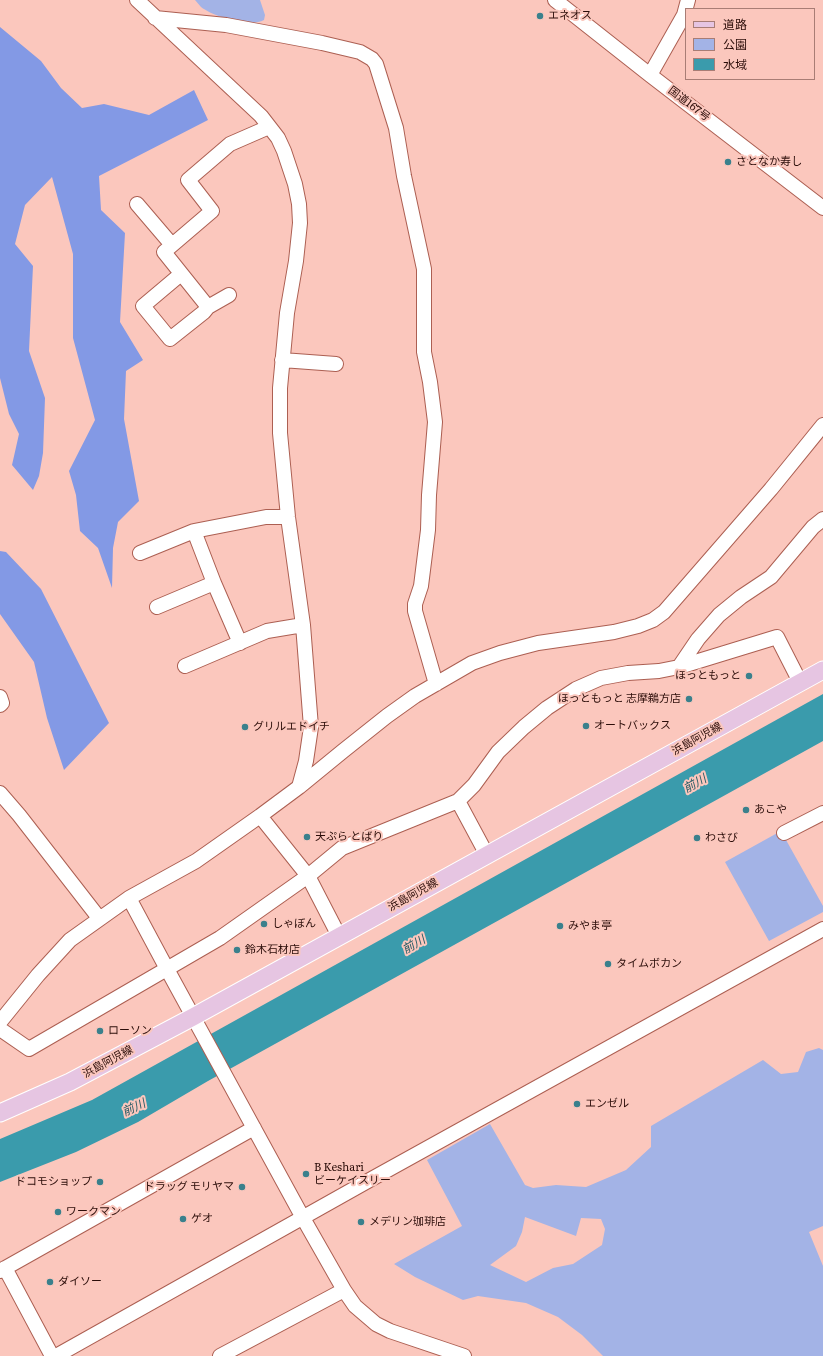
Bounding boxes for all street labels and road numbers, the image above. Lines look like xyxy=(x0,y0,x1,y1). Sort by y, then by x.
street label: 国道167号 xyxy=(665,84,713,124)
street label: 浜島阿児線 xyxy=(670,720,724,758)
street label: 浜島阿児線 xyxy=(386,876,440,914)
street label: 浜島阿児線 xyxy=(81,1043,135,1081)

